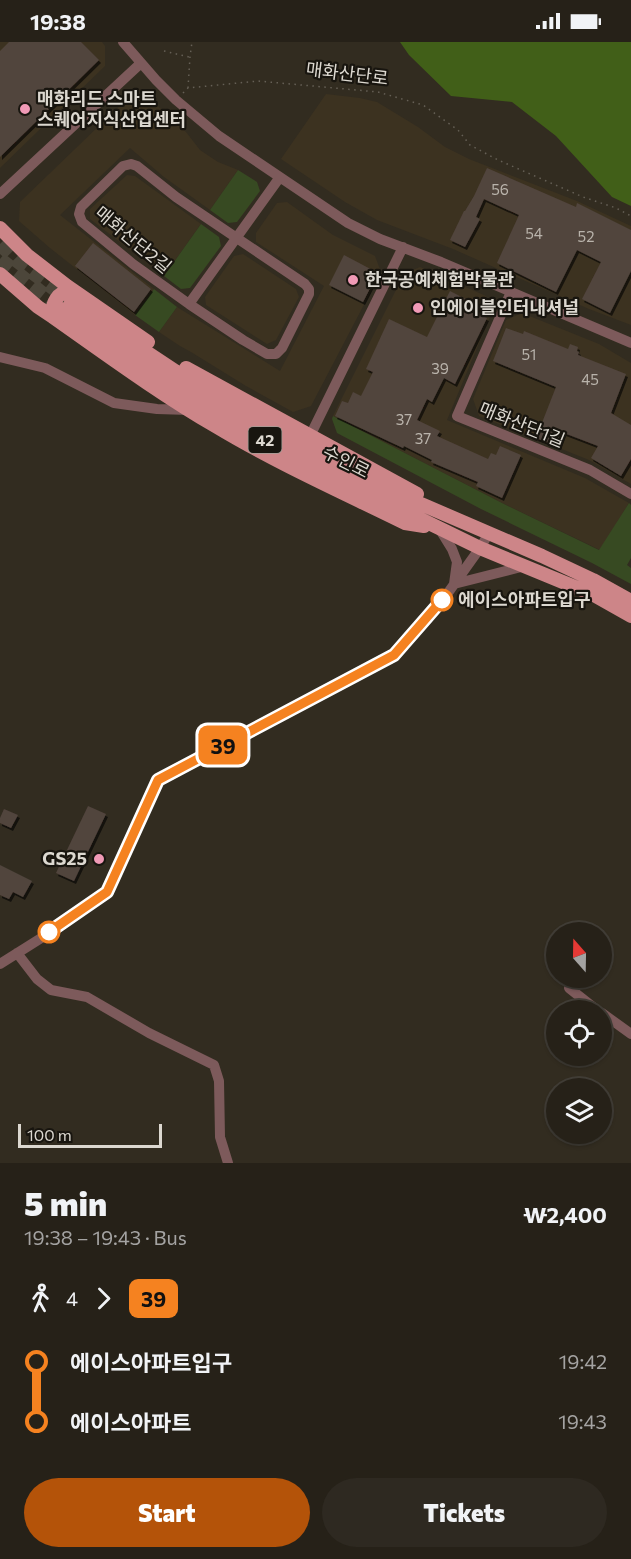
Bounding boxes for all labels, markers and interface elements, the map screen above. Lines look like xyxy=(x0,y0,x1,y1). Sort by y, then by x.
text: 19:38 xyxy=(30,8,86,35)
street label: 매화산단로 xyxy=(305,57,390,89)
place label: 매화리드 스마트 스퀘어지식산업센터 xyxy=(37,87,186,130)
marker: 매화리드 스마트 스퀘어지식산업센터 xyxy=(18,102,32,116)
house number: 56 xyxy=(491,180,509,198)
street label: 매화산단2길 xyxy=(91,201,176,277)
house number: 54 xyxy=(525,224,543,242)
house number: 52 xyxy=(578,227,594,245)
place label: 한국공예체험박물관 xyxy=(365,268,514,290)
marker: 한국공예체험박물관 xyxy=(346,273,360,287)
place label: 인에이블인터내셔널 xyxy=(430,296,579,318)
marker: 인에이블인터내셔널 xyxy=(411,301,425,315)
house number: 51 xyxy=(521,345,537,363)
house number: 39 xyxy=(431,359,449,377)
house number: 45 xyxy=(581,370,599,388)
street label: 매화산단1길 xyxy=(476,397,568,451)
house number: 37 xyxy=(396,410,412,428)
road number: 42 xyxy=(248,427,282,453)
house number: 37 xyxy=(415,429,431,447)
street label: 수인로 xyxy=(319,440,374,482)
place label: 에이스아파트입구 xyxy=(458,588,590,610)
marker: 에이스아파트입구 xyxy=(431,589,453,611)
line badge: 39 xyxy=(196,726,250,764)
text: 39 xyxy=(210,733,236,758)
place label: GS25 xyxy=(42,847,87,869)
marker: GS25 xyxy=(92,852,106,866)
unlabelled marker xyxy=(38,921,60,943)
north arrow xyxy=(546,922,612,988)
map controls xyxy=(546,922,612,1144)
button: locate xyxy=(546,1000,612,1066)
button: layers xyxy=(546,1078,612,1144)
scale bar xyxy=(18,1121,162,1148)
text: 100 m xyxy=(27,1125,72,1144)
text: 5 min xyxy=(24,1182,107,1223)
text: ₩2,400 xyxy=(523,1201,607,1228)
text: 19:38 – 19:43 · Bus xyxy=(24,1225,187,1249)
icon: walk xyxy=(24,1282,57,1315)
icon: forward xyxy=(87,1282,120,1315)
text: 4 xyxy=(66,1286,78,1310)
text: 39 xyxy=(141,1286,166,1311)
text: 에이스아파트입구 xyxy=(70,1349,232,1376)
text: 19:42 xyxy=(559,1349,607,1373)
text: 에이스아파트 xyxy=(70,1409,191,1436)
text: 19:43 xyxy=(558,1409,607,1433)
button: Start xyxy=(24,1478,310,1547)
button: Tickets xyxy=(322,1478,607,1547)

